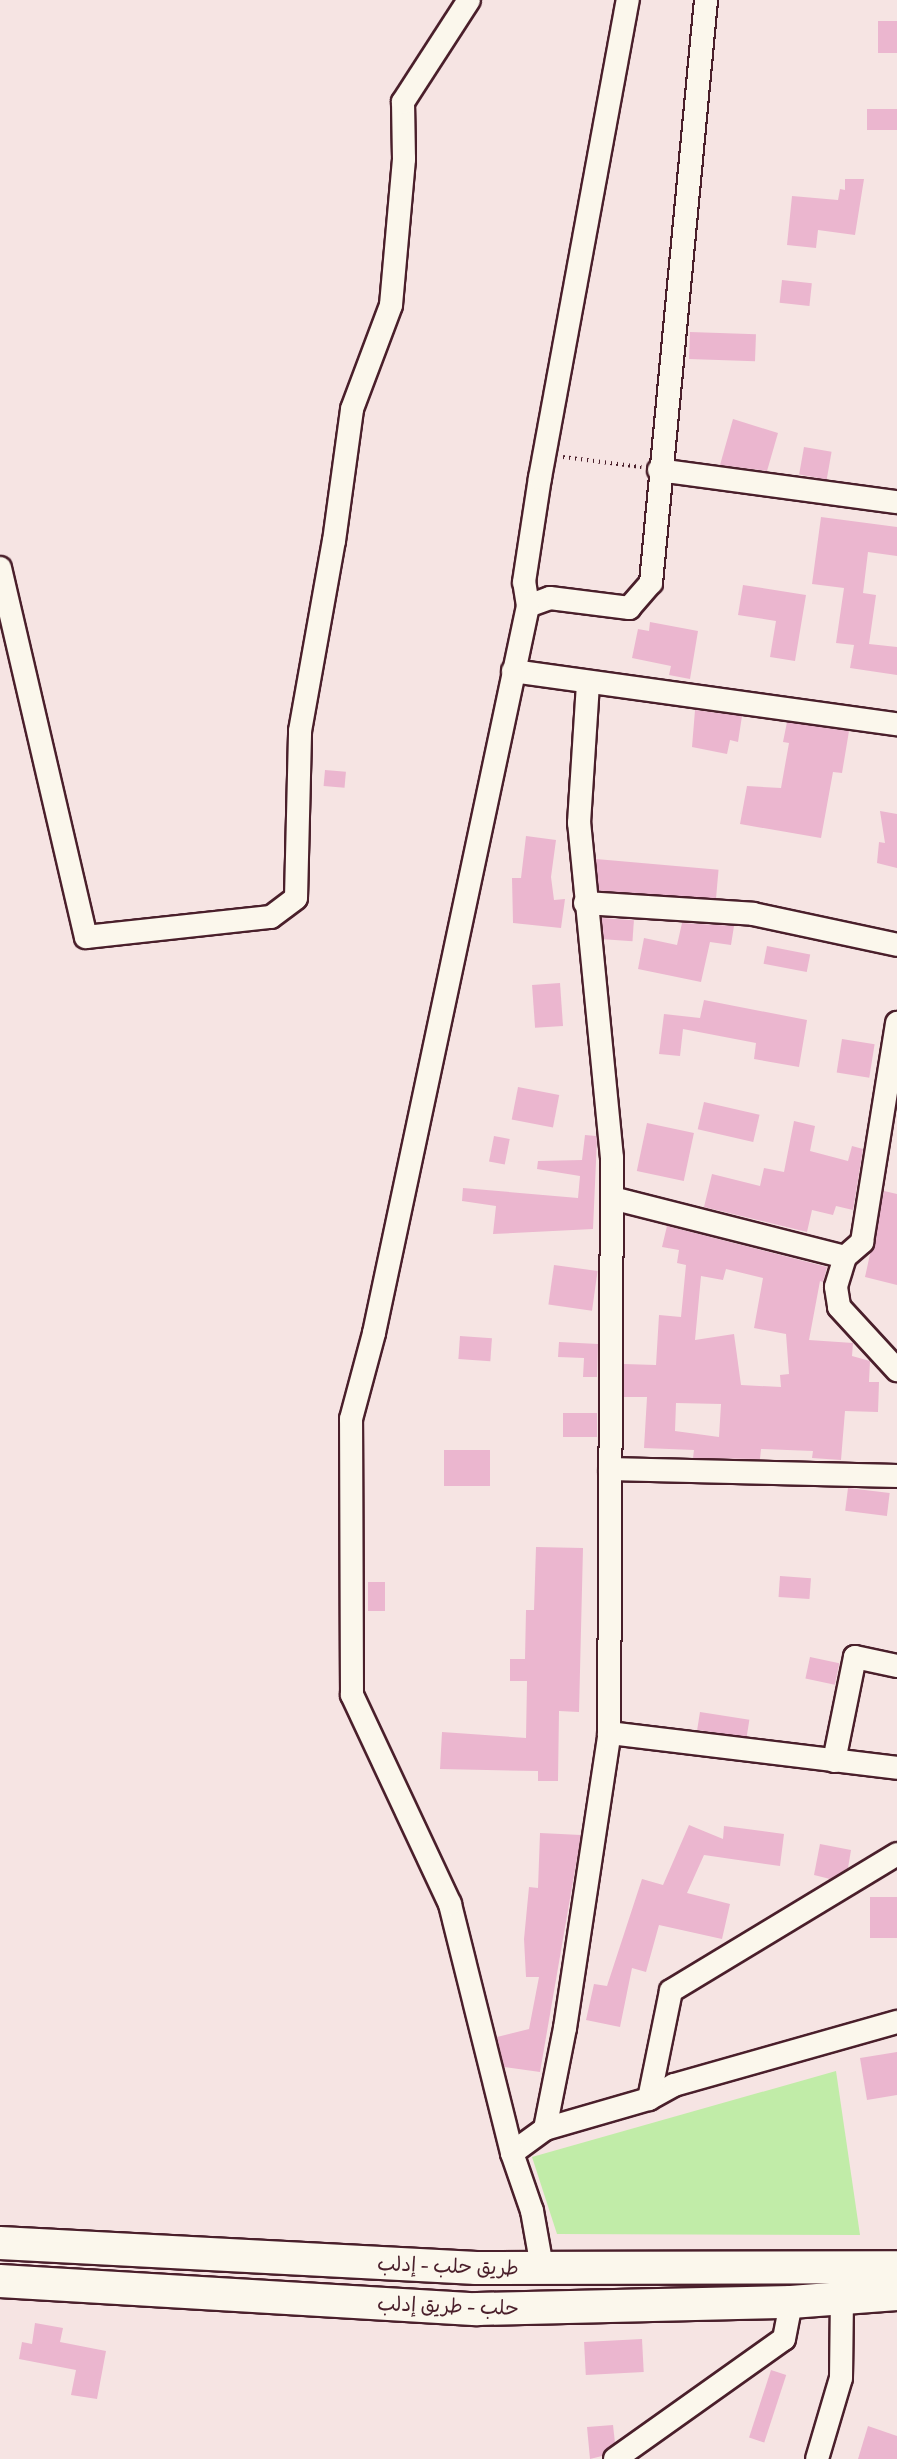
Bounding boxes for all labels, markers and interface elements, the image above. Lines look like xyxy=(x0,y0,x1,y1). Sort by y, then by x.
street label: طريق حلب - إدلب xyxy=(377,2251,519,2279)
street label: حلب - طريق إدلب xyxy=(377,2291,519,2319)

